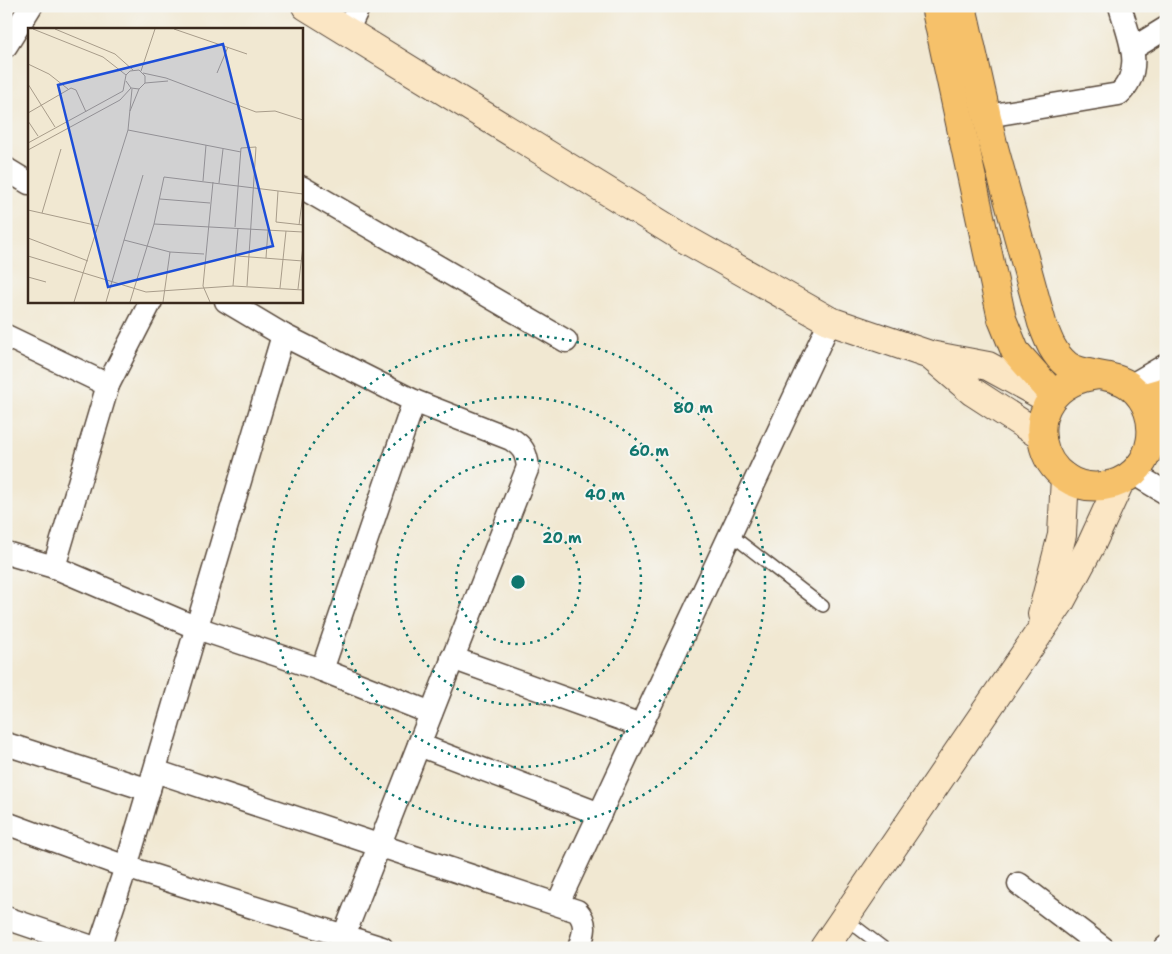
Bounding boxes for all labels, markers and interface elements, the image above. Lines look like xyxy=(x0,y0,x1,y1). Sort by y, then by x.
inset map xyxy=(28,28,302,302)
text: 80 m xyxy=(673,398,713,418)
text: 60 m xyxy=(629,441,669,461)
text: 40 m xyxy=(585,485,625,505)
text: 20 m xyxy=(542,528,582,548)
centre of rings xyxy=(509,573,527,591)

